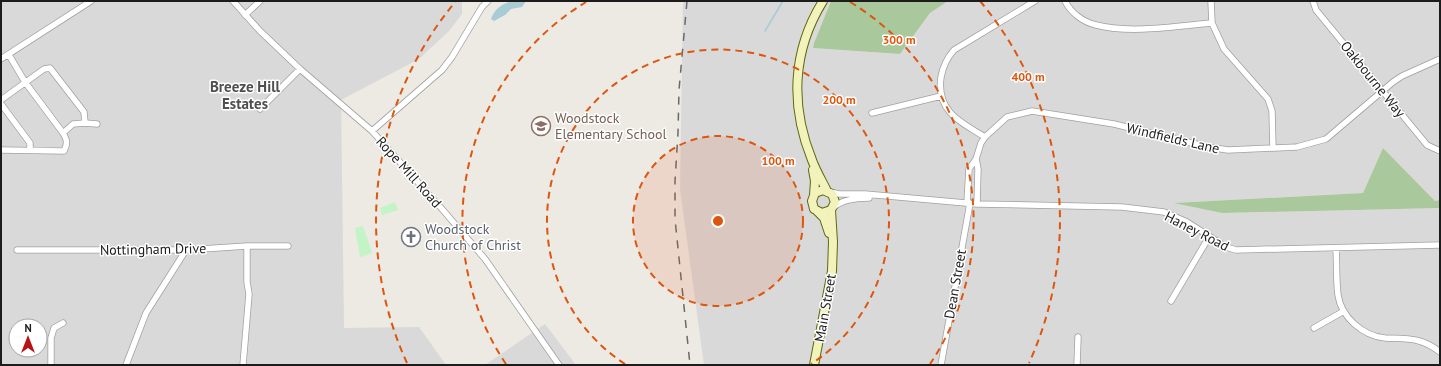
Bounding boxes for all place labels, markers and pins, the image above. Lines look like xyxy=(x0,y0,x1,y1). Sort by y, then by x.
place label: Woodstock Elementary School xyxy=(555,109,667,143)
school or university icon: Woodstock Elementary School xyxy=(530,115,552,137)
centre of rings xyxy=(711,214,725,228)
place label: Woodstock Church of Christ xyxy=(425,220,521,254)
church icon: Woodstock Church of Christ xyxy=(400,226,422,248)

